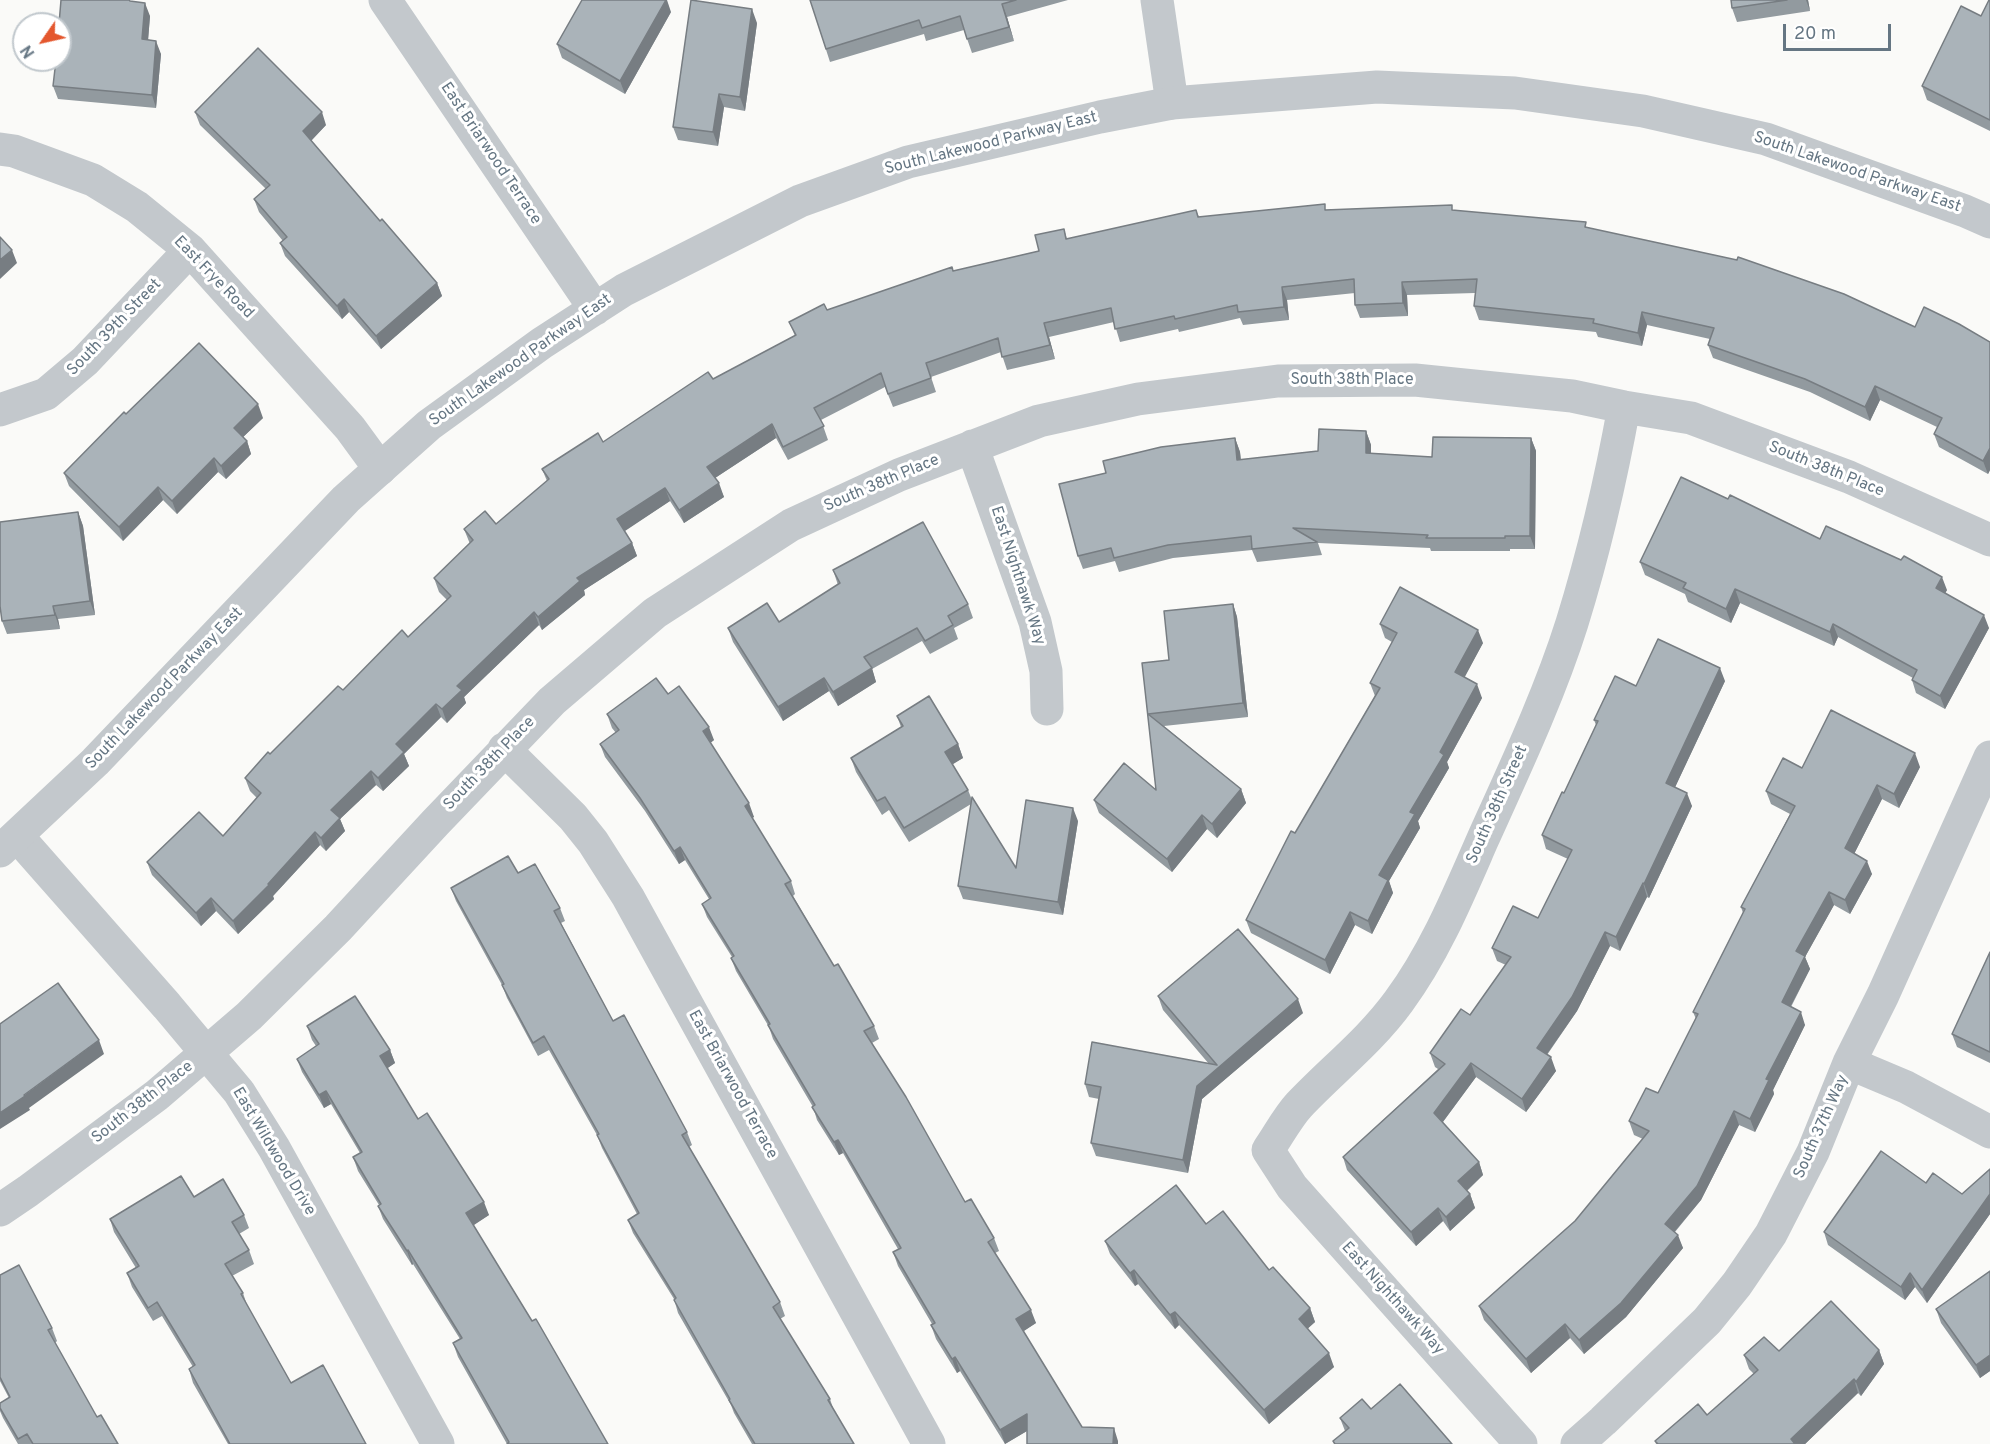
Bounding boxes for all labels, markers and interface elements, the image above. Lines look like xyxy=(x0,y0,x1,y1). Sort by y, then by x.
north arrow xyxy=(12,12,72,72)
scale bar xyxy=(1786,12,1894,50)
text: 20 m xyxy=(1794,23,1836,46)
text: N xyxy=(17,41,40,61)
street label: East Briarwood Terrace xyxy=(435,79,545,229)
street label: South Lakewood Parkway East xyxy=(883,108,1099,180)
street label: South Lakewood Parkway East xyxy=(1751,128,1963,218)
street label: East Frye Road xyxy=(169,233,257,323)
street label: South 39th Street xyxy=(64,276,166,380)
street label: South Lakewood Parkway East xyxy=(426,291,616,431)
street label: South 38th Place xyxy=(1290,371,1414,391)
street label: South 38th Place xyxy=(1765,438,1887,502)
street label: South 38th Place xyxy=(822,451,942,517)
street label: East Nighthawk Way xyxy=(985,504,1049,648)
street label: South Lakewood Parkway East xyxy=(82,604,248,774)
street label: South 38th Place xyxy=(440,713,540,815)
street label: South 38th Street xyxy=(1463,743,1533,867)
street label: East Briarwood Terrace xyxy=(683,1007,781,1163)
street label: South 38th Place xyxy=(89,1058,197,1148)
street label: South 37th Way xyxy=(1791,1072,1853,1182)
street label: East Wildwood Drive xyxy=(227,1084,319,1220)
street label: East Nighthawk Way xyxy=(1336,1239,1448,1359)

